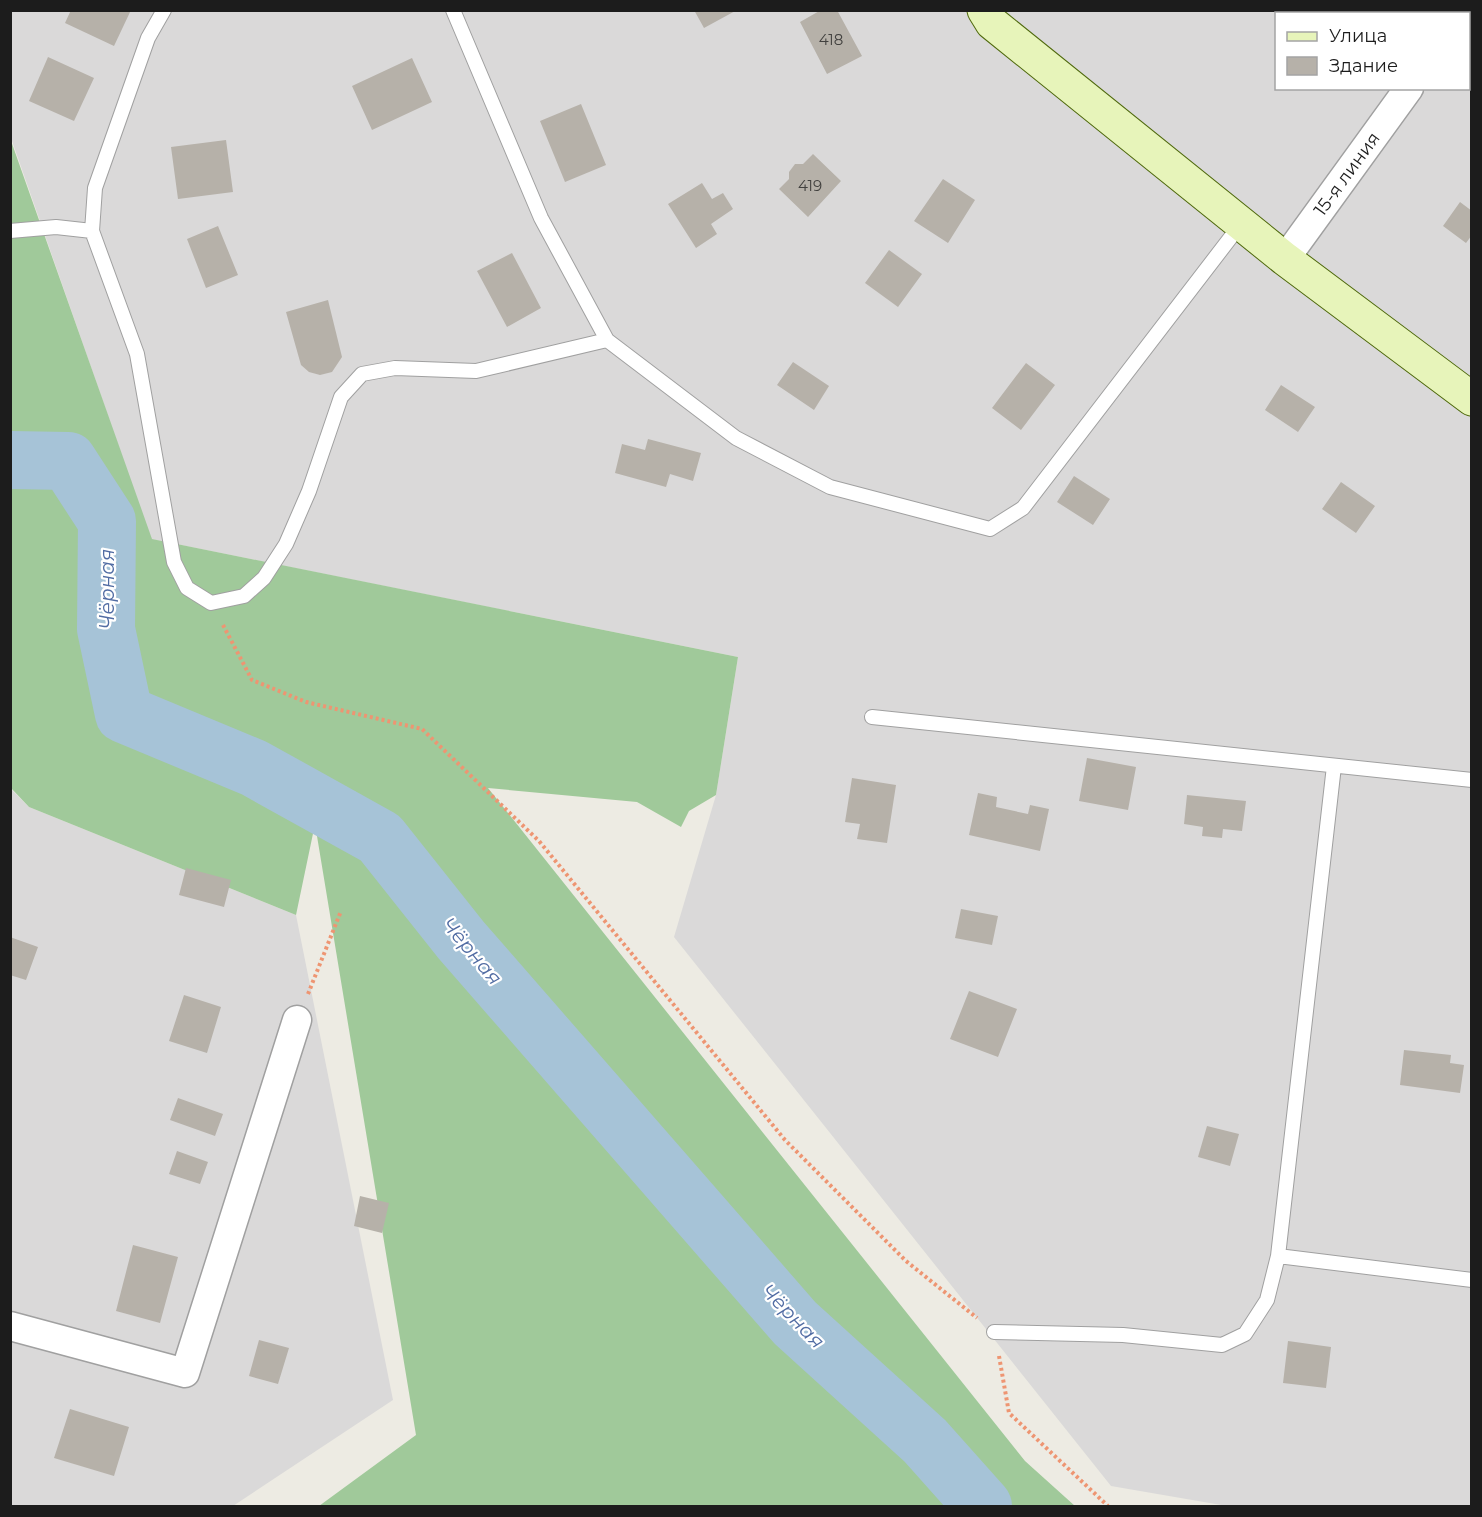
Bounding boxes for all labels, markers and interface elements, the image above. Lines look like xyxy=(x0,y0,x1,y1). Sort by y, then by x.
legend xyxy=(1275,12,1470,90)
text: Улица xyxy=(1329,25,1387,47)
house number: 418 xyxy=(819,30,843,49)
text: Здание xyxy=(1329,55,1398,77)
street label: 15-я линия xyxy=(1309,128,1385,220)
house number: 419 xyxy=(798,176,822,195)
water label: Чёрная xyxy=(95,549,119,629)
water label: Чёрная xyxy=(437,913,507,989)
water label: Чёрная xyxy=(756,1279,830,1353)

